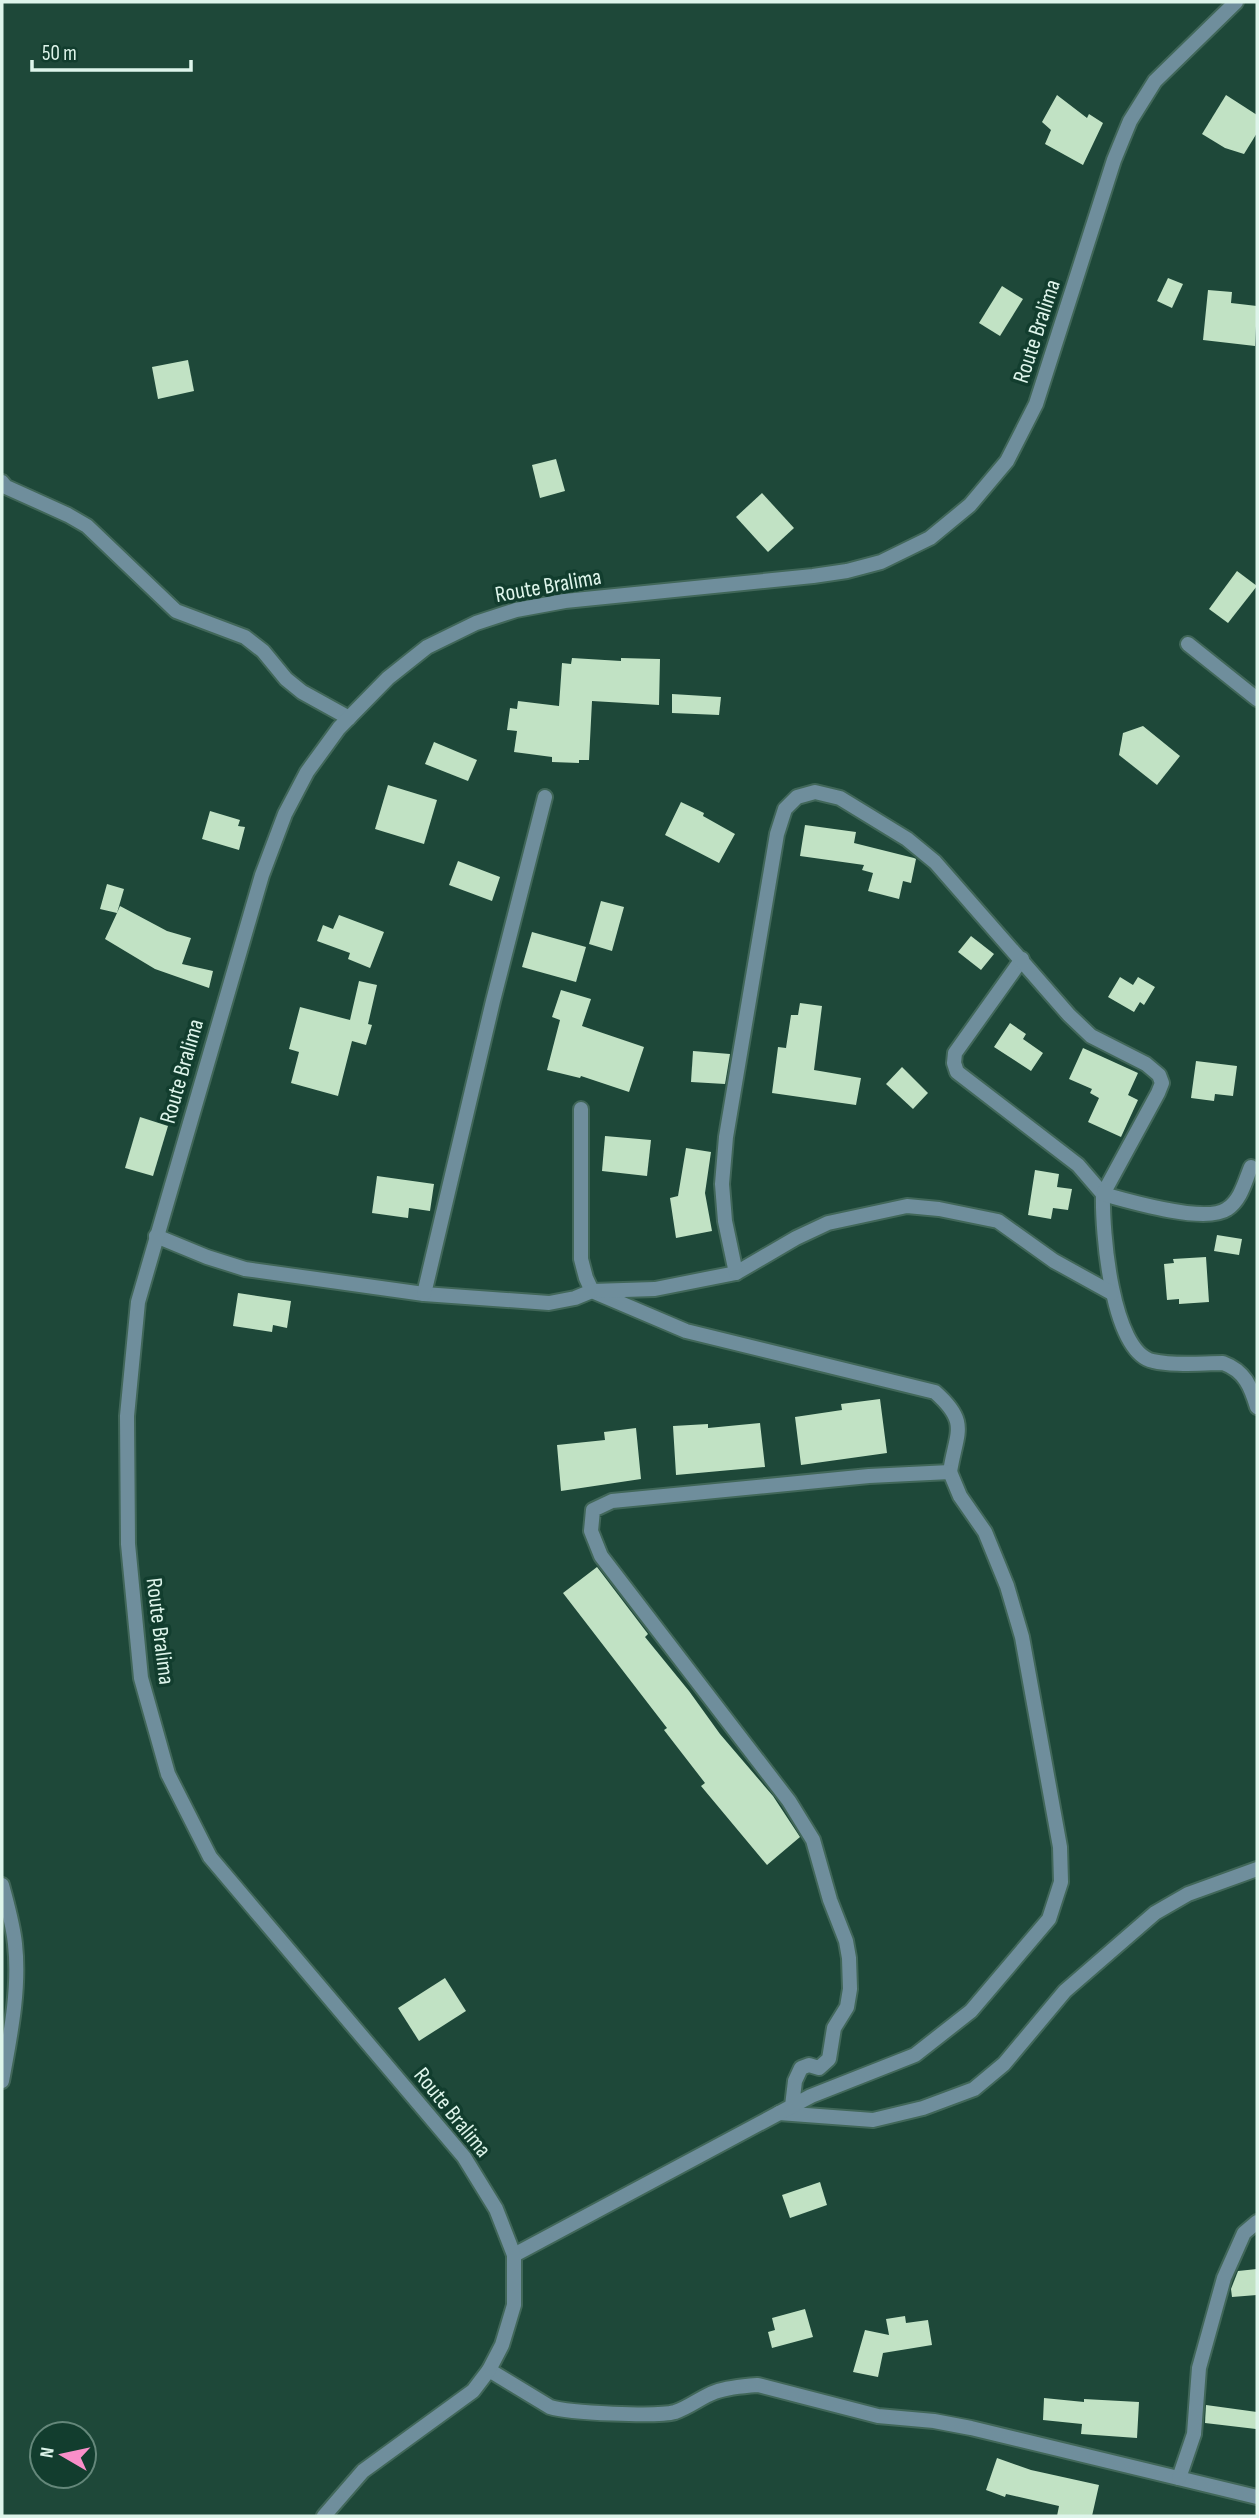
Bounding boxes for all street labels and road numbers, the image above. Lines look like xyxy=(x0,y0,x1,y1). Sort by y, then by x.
street label: Route Bralima xyxy=(1007,276,1067,387)
street label: Route Bralima xyxy=(493,563,603,609)
street label: Route Bralima xyxy=(154,1016,210,1127)
street label: Route Bralima xyxy=(140,1576,180,1686)
street label: Route Bralima xyxy=(408,2062,497,2163)

